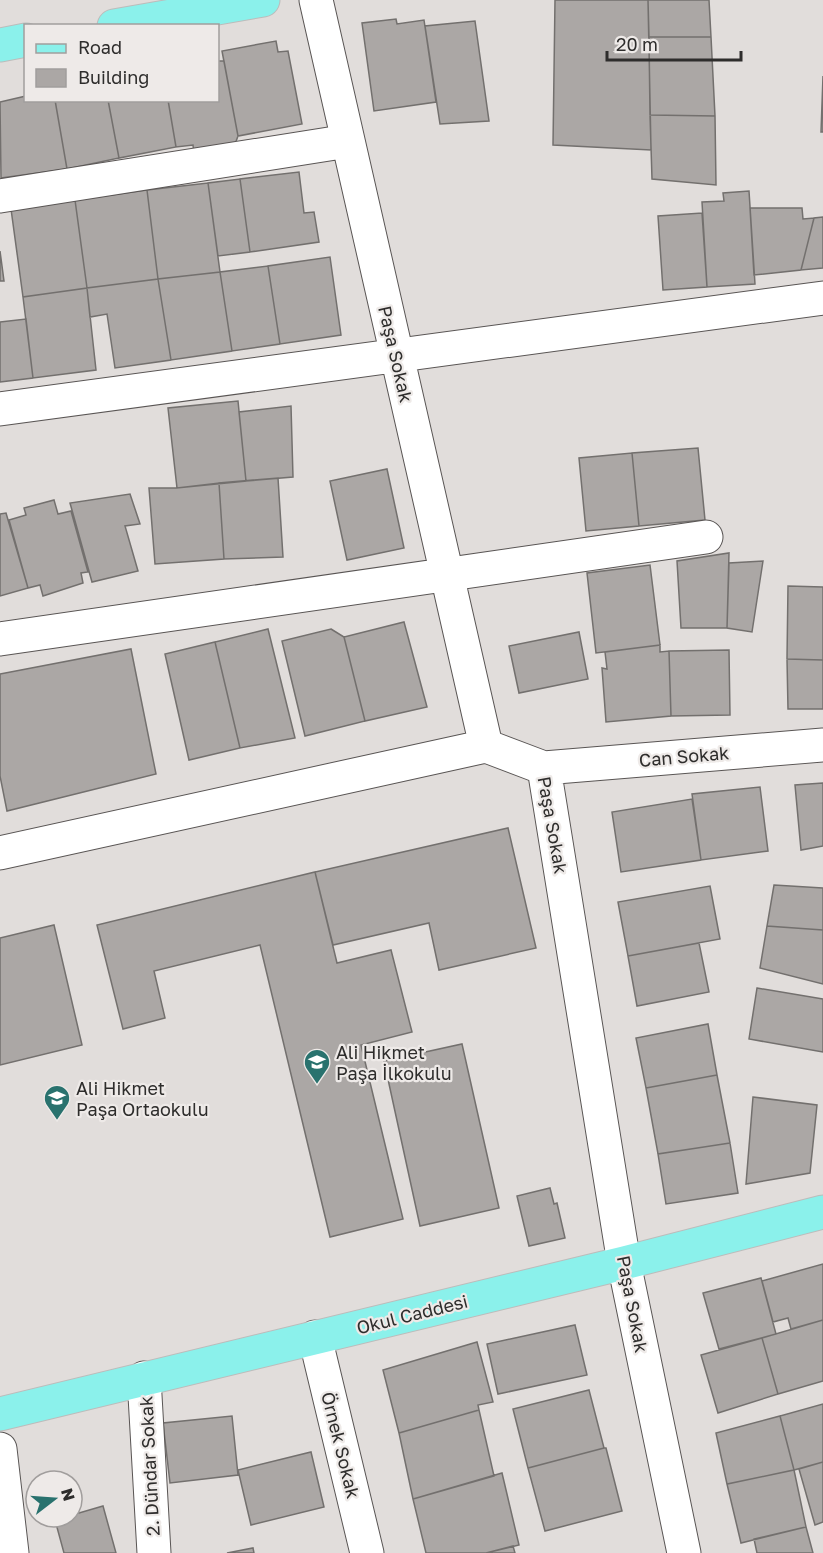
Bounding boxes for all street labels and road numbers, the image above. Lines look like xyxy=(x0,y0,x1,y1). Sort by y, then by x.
street label: Paşa Sokak xyxy=(374,303,418,405)
street label: Can Sokak xyxy=(638,741,730,771)
street label: Paşa Sokak xyxy=(534,775,572,875)
street label: Paşa Sokak xyxy=(613,1253,653,1355)
street label: Okul Caddesi xyxy=(354,1290,470,1338)
street label: Örnek Sokak xyxy=(317,1389,365,1501)
street label: 2. Dündar Sokak xyxy=(134,1395,164,1537)

